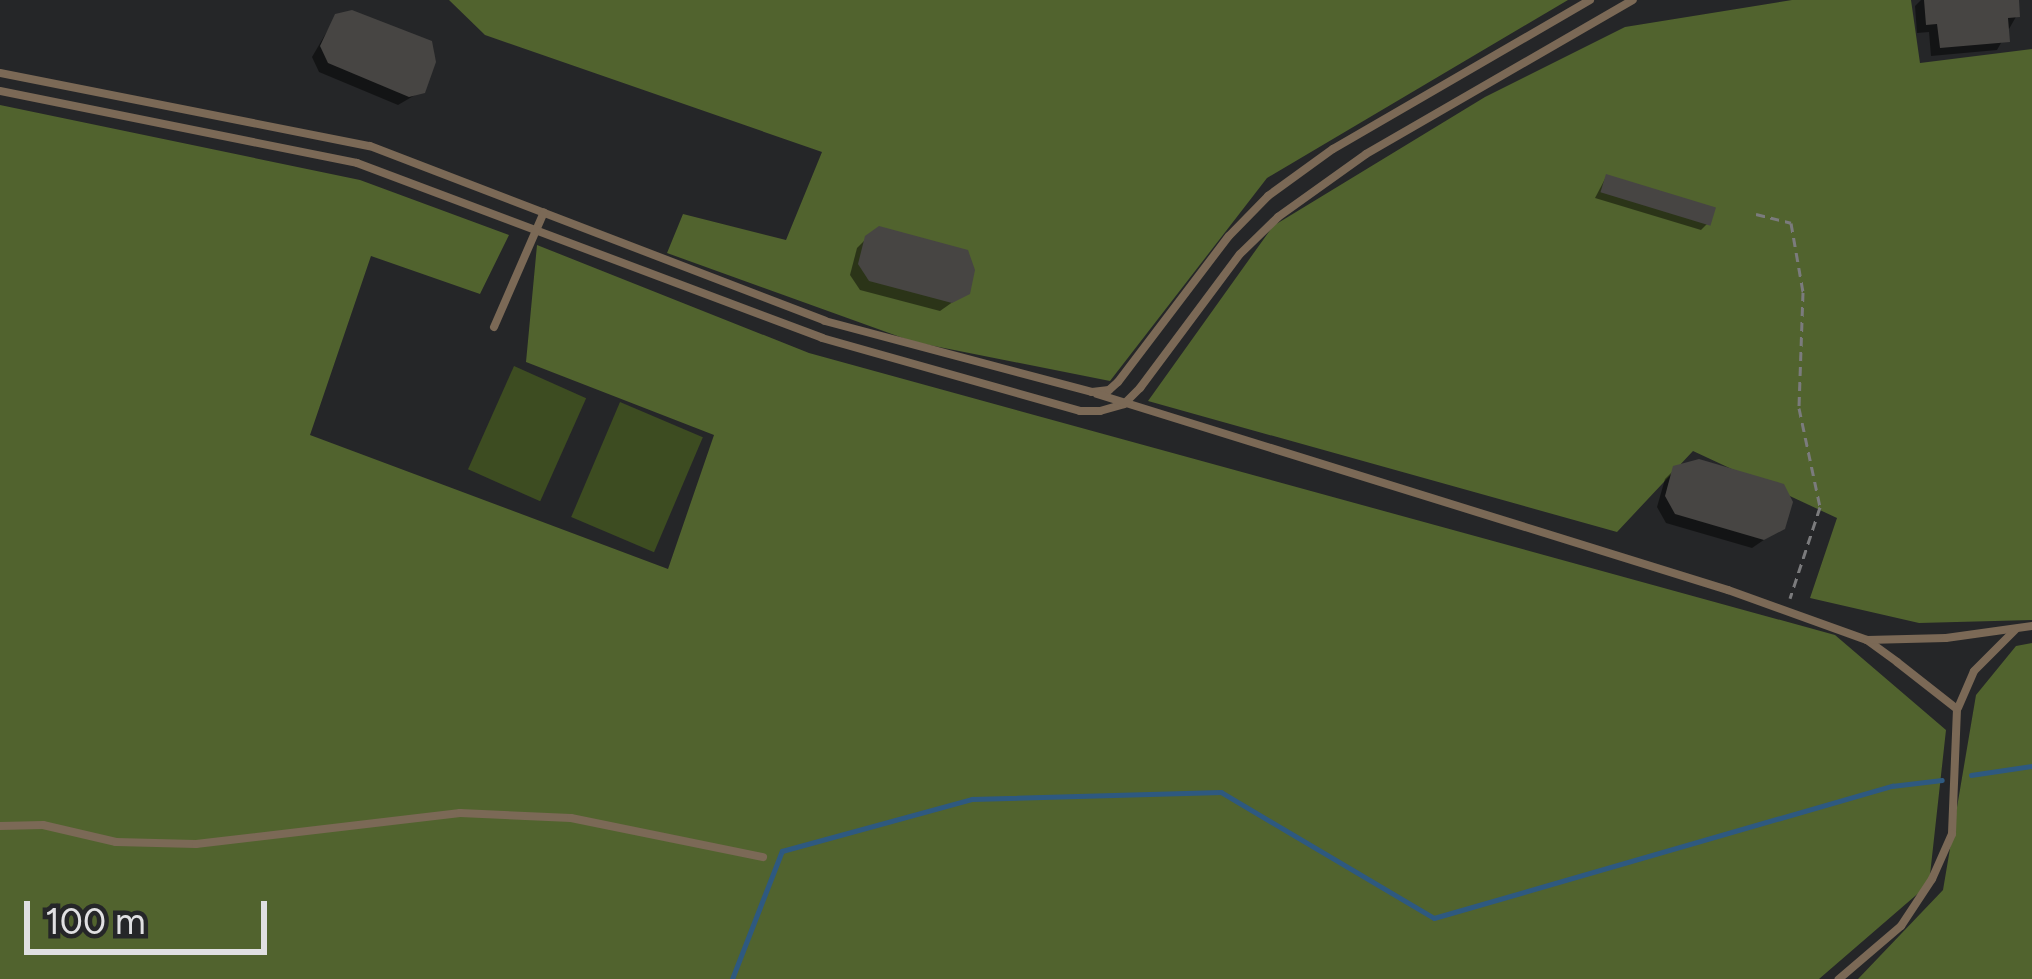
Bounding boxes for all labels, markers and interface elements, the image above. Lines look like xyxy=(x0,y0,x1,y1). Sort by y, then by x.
scale bar xyxy=(30,877,273,951)
text: 100 m xyxy=(45,900,146,943)

